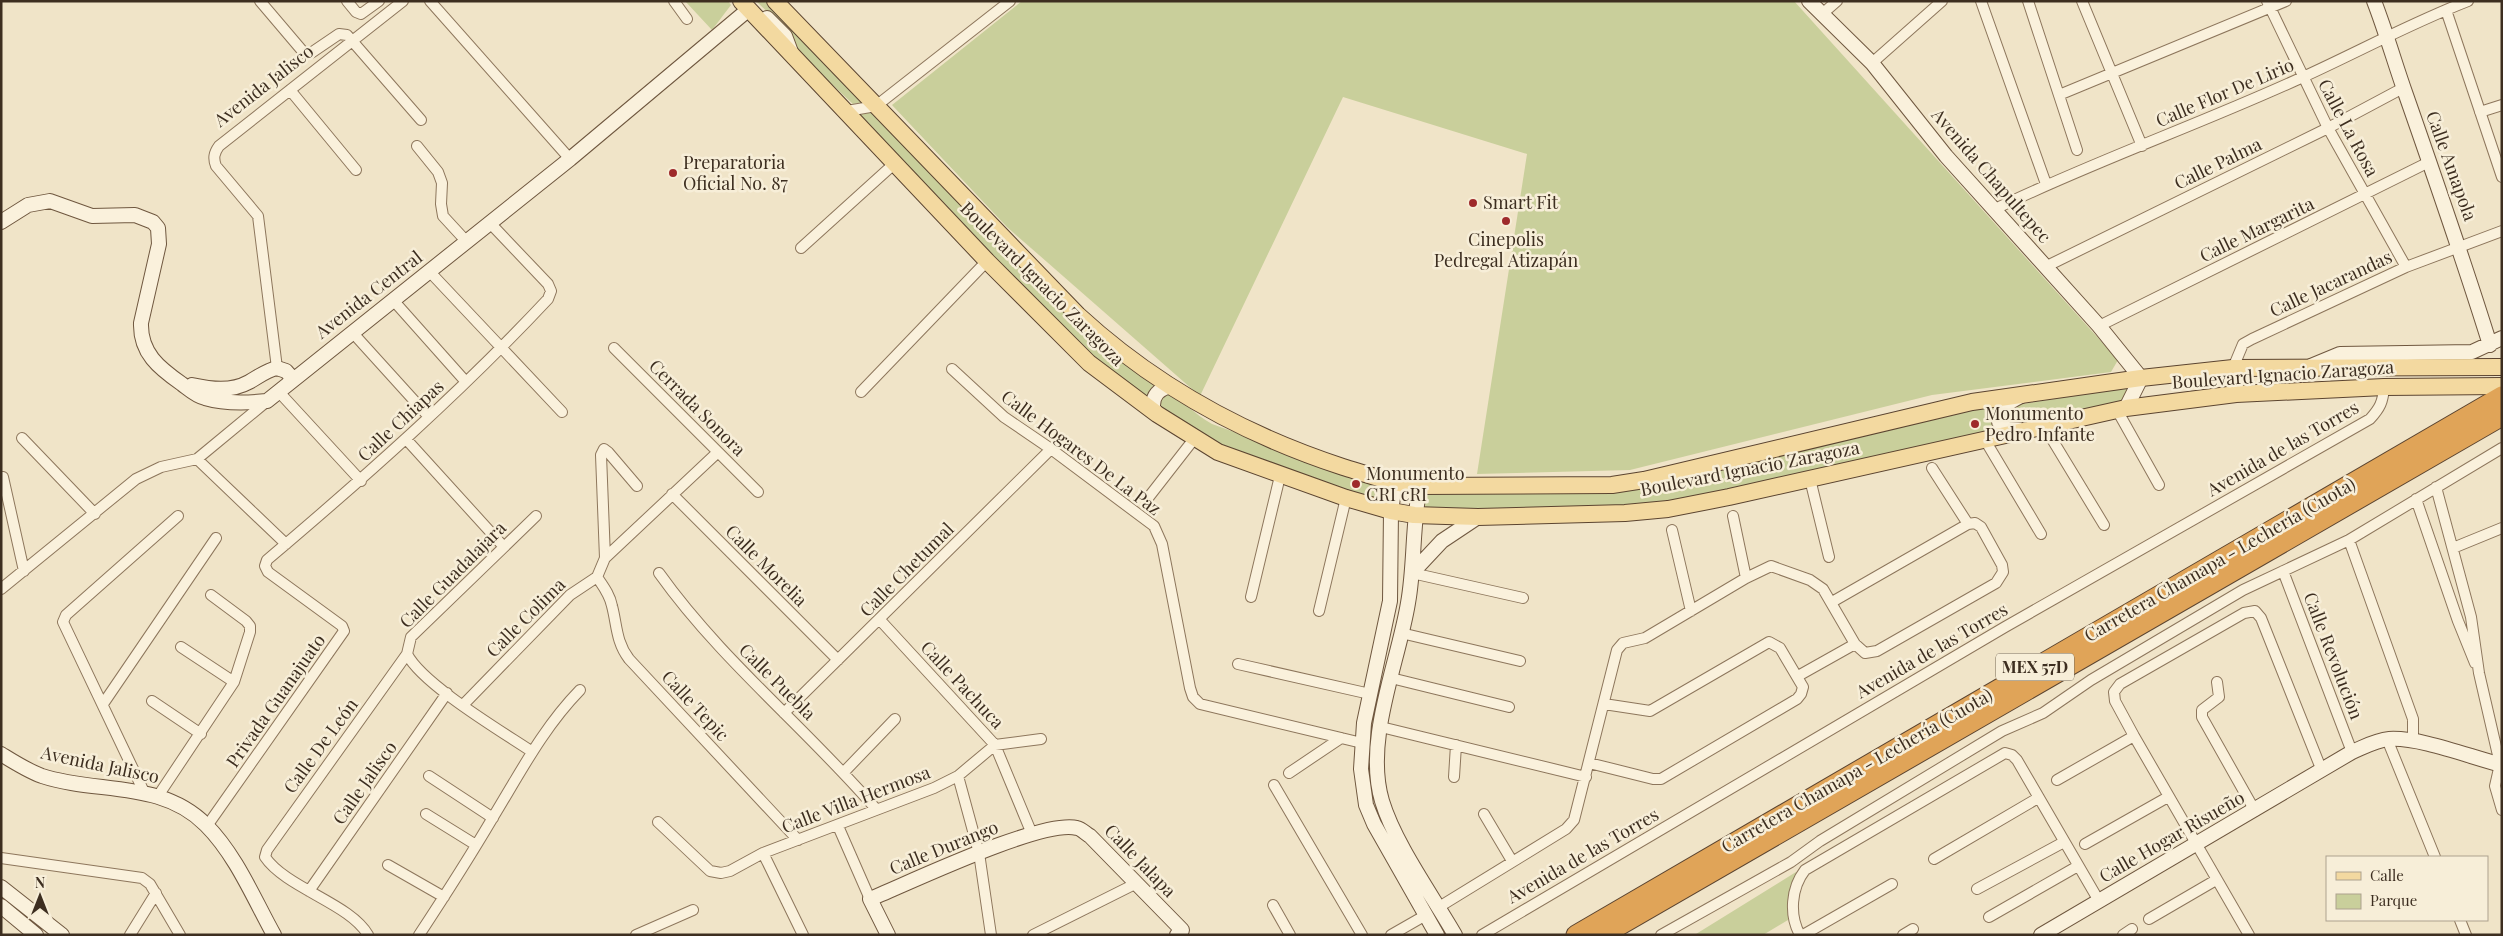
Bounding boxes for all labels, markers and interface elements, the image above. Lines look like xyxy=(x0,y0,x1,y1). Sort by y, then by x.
street label: Avenida Jalisco xyxy=(208,39,318,132)
street label: Calle Flor De Lirio xyxy=(2152,52,2297,132)
street label: Calle La Rosa xyxy=(2313,74,2385,181)
street label: Avenida Chapultepec xyxy=(1926,102,2057,248)
street label: Calle Amapola xyxy=(2421,108,2483,224)
street label: Calle Palma xyxy=(2170,132,2265,195)
place label: Preparatoria Oficial No. 87 xyxy=(683,150,789,195)
marker: Preparatoria Oficial No. 87 xyxy=(667,167,679,179)
place label: Smart Fit xyxy=(1483,190,1559,214)
street label: Calle Margarita xyxy=(2195,191,2318,267)
street label: Boulevard Ignacio Zaragoza xyxy=(955,196,1130,371)
marker: Smart Fit xyxy=(1467,197,1479,209)
marker: Cinepolis Pedregal Atizapán xyxy=(1500,215,1512,227)
place label: Cinepolis Pedregal Atizapán xyxy=(1434,227,1579,272)
street label: Calle Jacarandas xyxy=(2266,244,2396,322)
street label: Avenida Central xyxy=(309,245,427,344)
street label: Cerrada Sonora xyxy=(644,354,751,461)
street label: Boulevard Ignacio Zaragoza xyxy=(2171,354,2395,394)
street label: Calle Chiapas xyxy=(352,374,449,466)
street label: Calle Hogares De La Paz xyxy=(997,384,1166,520)
street label: Avenida de las Torres xyxy=(2201,395,2363,502)
place label: Monumento Pedro Infante xyxy=(1985,401,2095,446)
marker: Monumento Pedro Infante xyxy=(1969,418,1981,430)
street label: Boulevard Ignacio Zaragoza xyxy=(1638,435,1861,501)
place label: Monumento CRI cRI xyxy=(1366,461,1465,506)
street label: Carretera Chamapa - Lechería (Cuota) xyxy=(2080,471,2359,647)
marker: Monumento CRI cRI xyxy=(1350,478,1362,490)
street label: Calle Guadalajara xyxy=(394,516,511,633)
street label: Calle Chetumal xyxy=(854,517,959,622)
street label: Calle Morelia xyxy=(721,519,813,611)
street label: Calle Colima xyxy=(481,573,570,662)
street label: Calle Revolución xyxy=(2299,589,2369,723)
street label: Avenida de las Torres xyxy=(1850,597,2012,704)
street label: Privada Guanajuato xyxy=(220,629,330,772)
street label: Calle Pachuca xyxy=(916,635,1010,733)
street label: Calle Puebla xyxy=(734,638,821,725)
road number: MEX 57D xyxy=(1996,654,2074,680)
street label: Calle Tepic xyxy=(657,665,735,746)
street label: Carretera Chamapa - Lechería (Cuota) xyxy=(1717,682,1996,858)
street label: Calle De León xyxy=(278,693,363,798)
street label: Calle Jalisco xyxy=(327,736,402,829)
street label: Avenida Jalisco xyxy=(38,740,162,788)
street label: Calle Villa Hermosa xyxy=(778,760,933,838)
street label: Calle Hogar Risueño xyxy=(2095,785,2249,887)
street label: Avenida de las Torres xyxy=(1501,802,1663,909)
street label: Calle Durango xyxy=(886,814,1002,880)
street label: Calle Jalapa xyxy=(1100,819,1182,902)
legend xyxy=(2326,856,2488,921)
text: Calle xyxy=(2370,865,2404,885)
north arrow xyxy=(15,871,65,921)
text: N xyxy=(35,873,45,892)
text: Parque xyxy=(2370,890,2417,910)

